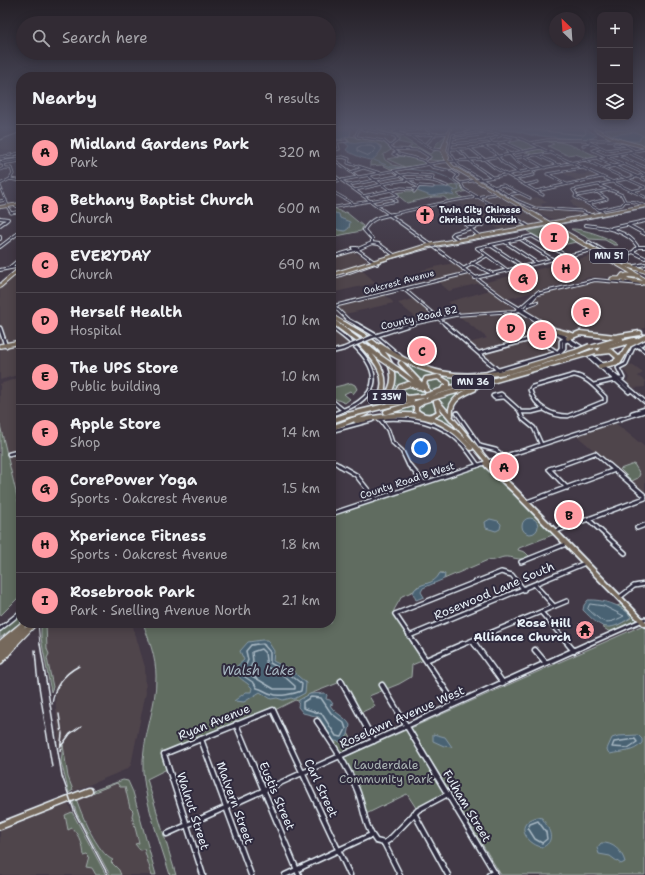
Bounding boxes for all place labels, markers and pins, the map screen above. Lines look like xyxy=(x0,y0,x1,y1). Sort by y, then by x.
church icon: Twin City Chinese Christian Church xyxy=(414,204,436,226)
place label: Twin City Chinese Christian Church xyxy=(439,204,521,226)
pin: I xyxy=(541,222,567,252)
pin: H xyxy=(553,253,579,283)
pin: G xyxy=(510,263,536,293)
pin: F xyxy=(573,297,599,327)
pin: D xyxy=(498,313,524,343)
pin: E xyxy=(529,320,555,350)
pin: C xyxy=(409,336,435,366)
pin: A xyxy=(491,452,517,482)
pin: B xyxy=(556,500,582,530)
place label: Rose Hill Alliance Church xyxy=(473,615,571,645)
temple icon: Rose Hill Alliance Church xyxy=(574,619,596,641)

